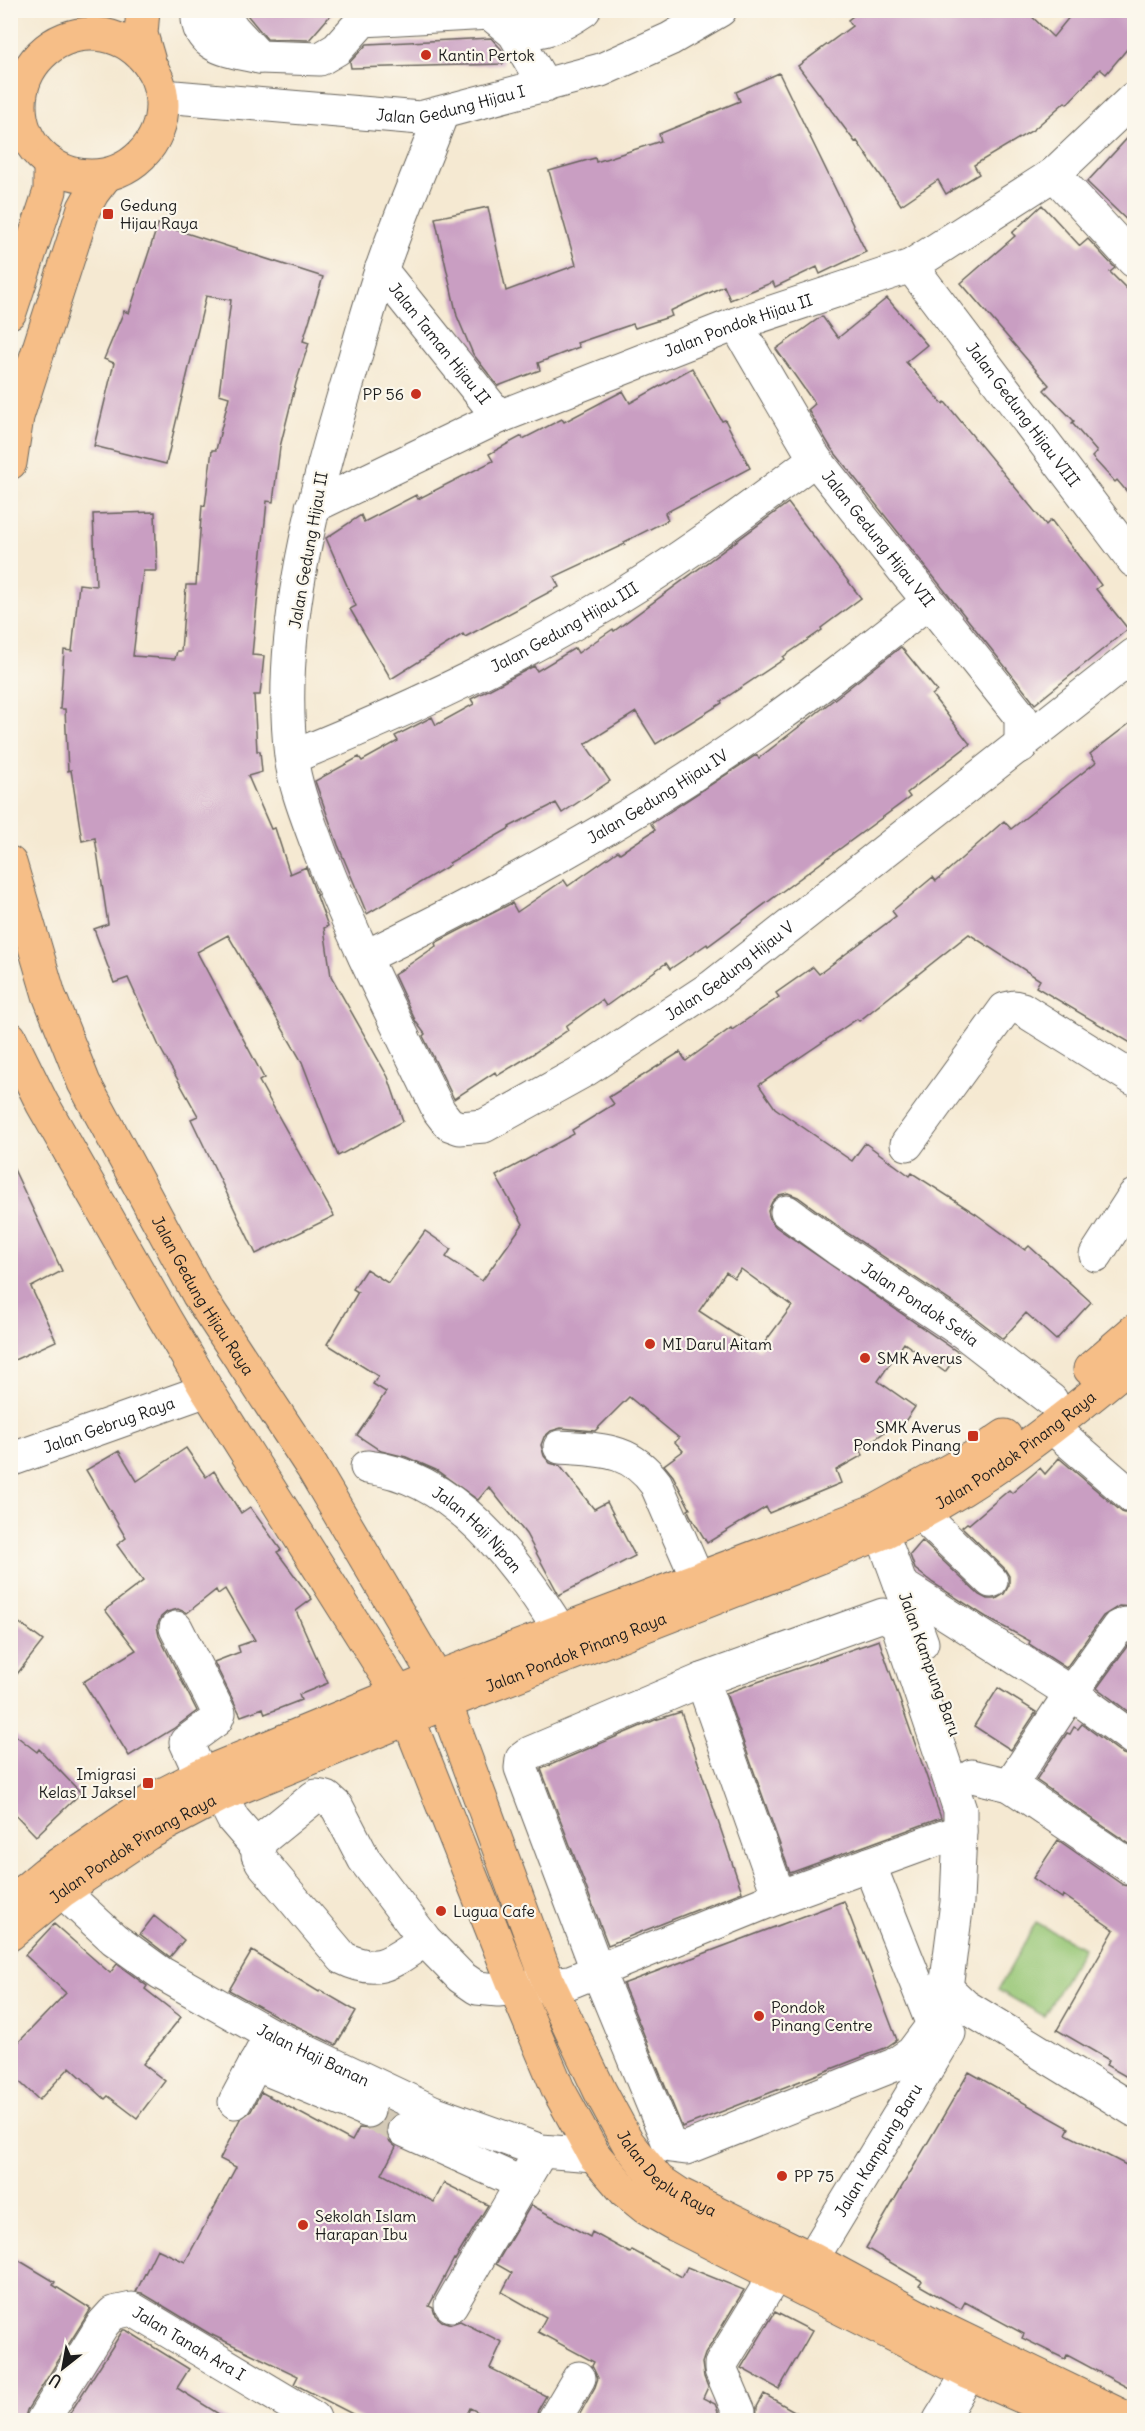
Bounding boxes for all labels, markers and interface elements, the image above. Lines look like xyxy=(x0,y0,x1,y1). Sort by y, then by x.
place label: Kantin Pertok xyxy=(438,45,535,65)
marker: Kantin Pertok xyxy=(419,48,433,62)
street label: Jalan Gedung Hijau I xyxy=(375,81,527,128)
place label: Gedung Hijau Raya xyxy=(120,195,198,233)
marker: Gedung Hijau Raya xyxy=(101,207,115,221)
street label: Jalan Taman Hijau II xyxy=(385,278,495,408)
street label: Jalan Pondok Hijau II xyxy=(662,289,815,361)
street label: Jalan Gedung Hijau VIII xyxy=(962,338,1084,491)
place label: PP 56 xyxy=(363,384,404,404)
marker: PP 56 xyxy=(409,387,423,401)
street label: Jalan Gedung Hijau VII xyxy=(818,466,939,611)
street label: Jalan Gedung Hijau II xyxy=(284,470,332,630)
street label: Jalan Gedung Hijau III xyxy=(487,578,642,676)
street label: Jalan Gedung Hijau IV xyxy=(584,745,732,848)
street label: Jalan Gedung Hijau V xyxy=(662,916,798,1025)
street label: Jalan Gedung Hijau Raya xyxy=(148,1212,259,1379)
street label: Jalan Pondok Setia xyxy=(858,1258,983,1350)
place label: MI Darul Aitam xyxy=(662,1334,772,1354)
marker: MI Darul Aitam xyxy=(643,1337,657,1351)
place label: SMK Averus xyxy=(877,1348,962,1368)
marker: SMK Averus xyxy=(858,1351,872,1365)
street label: Jalan Pondok Pinang Raya xyxy=(932,1387,1100,1513)
street label: Jalan Gebrug Raya xyxy=(41,1392,177,1457)
place label: SMK Averus Pondok Pinang xyxy=(853,1417,961,1455)
marker: SMK Averus Pondok Pinang xyxy=(966,1429,980,1443)
street label: Jalan Haji Nipan xyxy=(429,1482,526,1576)
street label: Jalan Kampung Baru xyxy=(895,1589,965,1739)
street label: Jalan Pondok Pinang Raya xyxy=(483,1608,669,1696)
place label: Imigrasi Kelas I Jaksel xyxy=(38,1764,136,1802)
marker: Imigrasi Kelas I Jaksel xyxy=(141,1776,155,1790)
street label: Jalan Pondok Pinang Raya xyxy=(45,1790,219,1907)
place label: Lugua Cafe xyxy=(453,1901,535,1921)
marker: Lugua Cafe xyxy=(434,1904,448,1918)
place label: Pondok Pinang Centre xyxy=(771,1997,873,2035)
marker: Pondok Pinang Centre xyxy=(752,2009,766,2023)
street label: Jalan Haji Banan xyxy=(254,2019,373,2090)
street label: Jalan Kampung Baru xyxy=(830,2080,926,2220)
street label: Jalan Deplu Raya xyxy=(613,2127,720,2221)
place label: PP 75 xyxy=(794,2166,834,2186)
marker: PP 75 xyxy=(775,2169,789,2183)
place label: Sekolah Islam Harapan Ibu xyxy=(315,2206,416,2244)
marker: Sekolah Islam Harapan Ibu xyxy=(296,2218,310,2232)
street label: Jalan Tanah Ara I xyxy=(129,2302,249,2385)
north arrow xyxy=(33,2338,93,2398)
text: U xyxy=(45,2369,65,2392)

